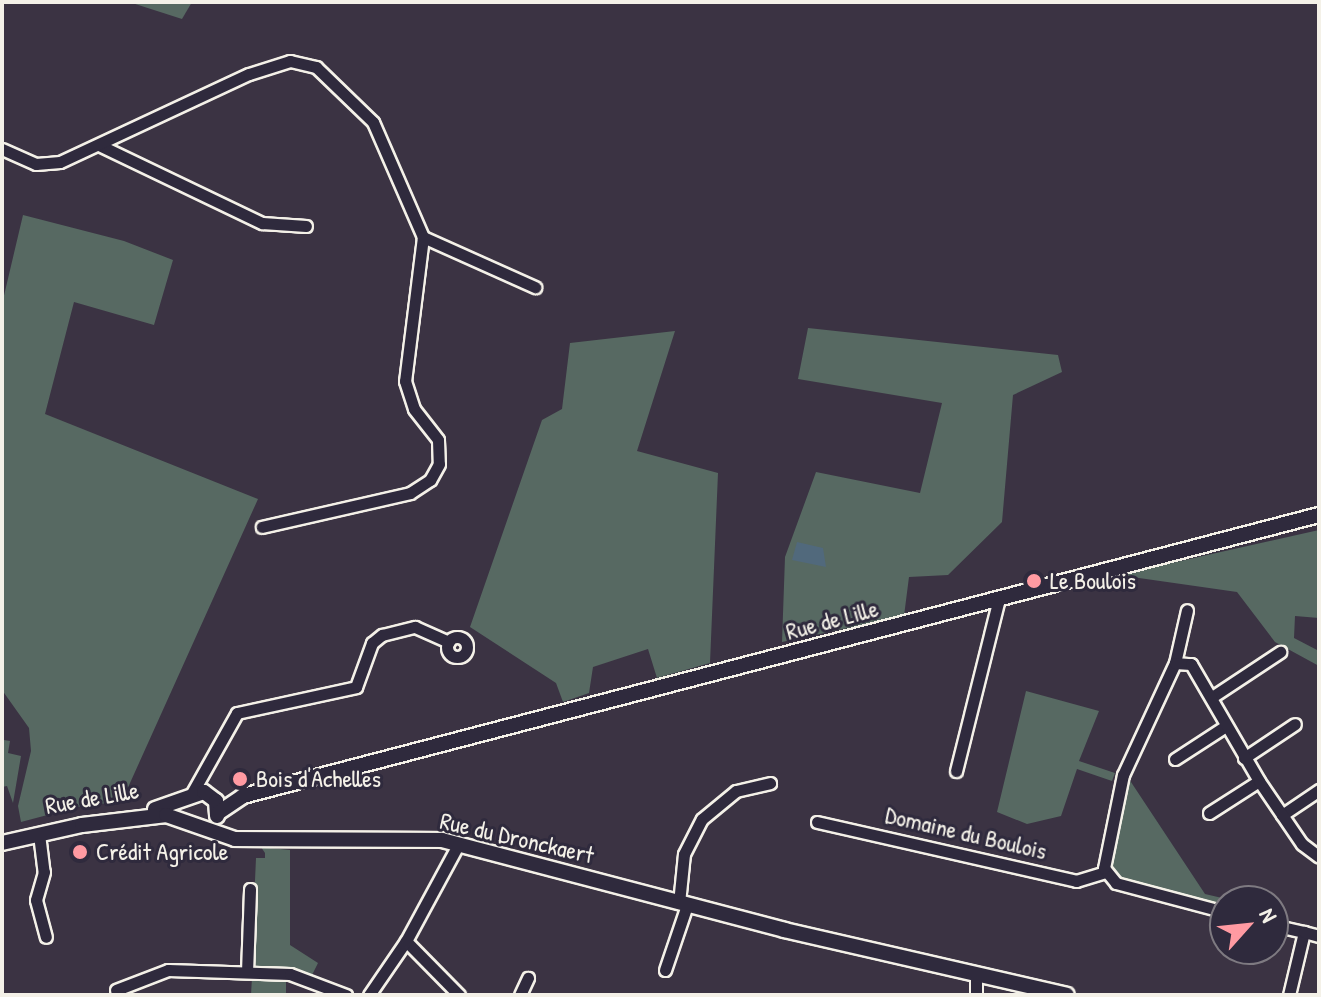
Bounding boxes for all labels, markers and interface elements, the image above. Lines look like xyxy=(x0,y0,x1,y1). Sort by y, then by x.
place label: Le Boulois xyxy=(1050,567,1136,595)
marker: Le Boulois xyxy=(1025,572,1043,590)
street label: Rue de Lille xyxy=(783,594,881,646)
place label: Bois d'Achelles xyxy=(256,765,381,793)
marker: Bois d'Achelles xyxy=(231,770,249,788)
street label: Rue de Lille xyxy=(43,776,141,820)
street label: Domaine du Boulois xyxy=(883,800,1049,866)
street label: Rue du Dronckaert xyxy=(437,806,597,870)
place label: Crédit Agricole xyxy=(96,838,228,866)
marker: Crédit Agricole xyxy=(71,843,89,861)
north arrow xyxy=(1209,885,1289,965)
text: N xyxy=(1253,903,1285,927)

